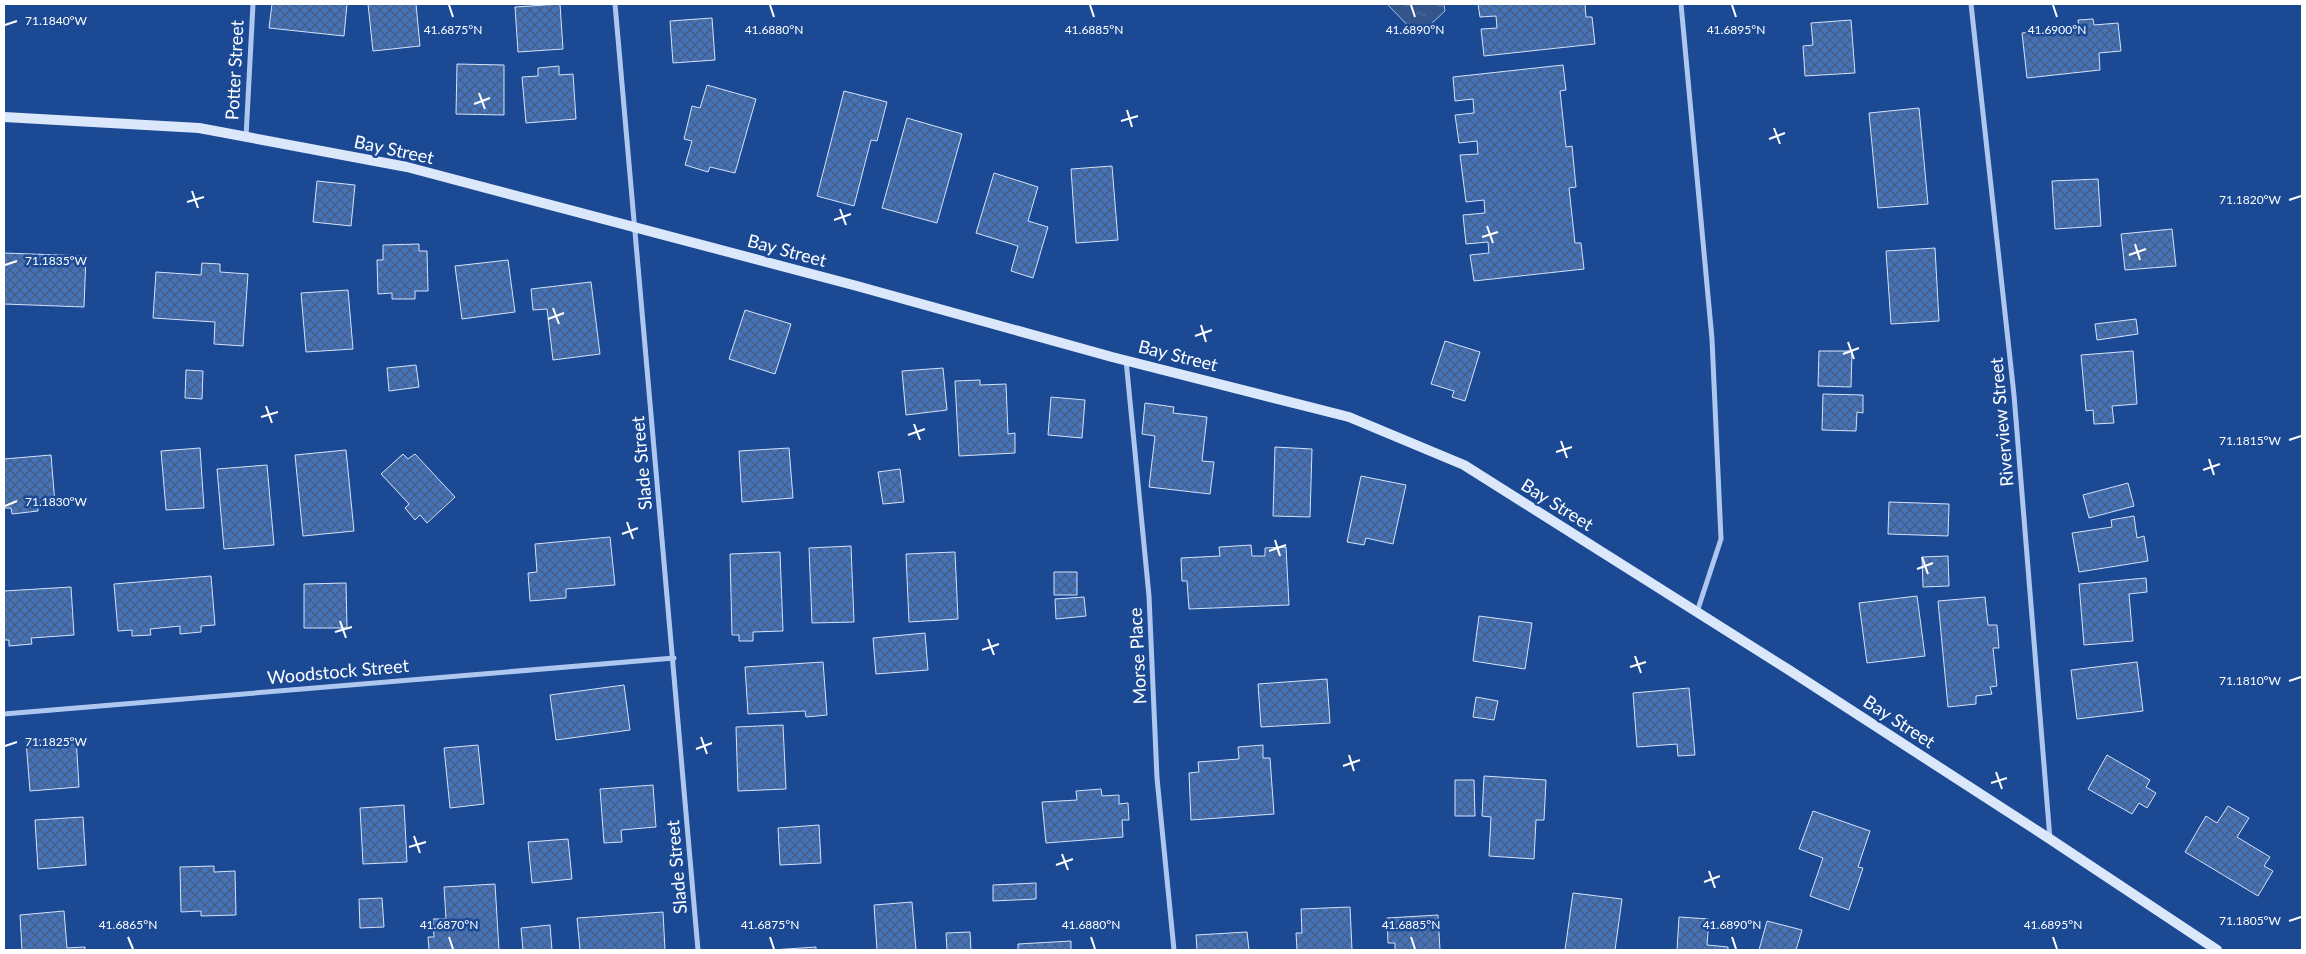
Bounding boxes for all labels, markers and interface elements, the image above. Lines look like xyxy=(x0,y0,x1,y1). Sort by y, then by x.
text: 71.1840°W xyxy=(25,13,88,28)
street label: Potter Street xyxy=(220,19,248,121)
text: 41.6875°N xyxy=(424,22,482,37)
text: 41.6880°N xyxy=(745,22,803,37)
text: 41.6885°N xyxy=(1065,22,1123,37)
text: 41.6890°N xyxy=(1386,22,1444,37)
text: 41.6895°N xyxy=(1707,22,1765,37)
text: 41.6900°N xyxy=(2028,22,2086,37)
street label: Bay Street xyxy=(352,130,437,168)
text: 71.1820°W xyxy=(2219,192,2282,207)
street label: Bay Street xyxy=(745,229,830,271)
text: 71.1835°W xyxy=(25,253,88,268)
street label: Bay Street xyxy=(1136,335,1221,376)
street label: Riverview Street xyxy=(1984,356,2018,487)
street label: Slade Street xyxy=(626,415,656,511)
text: 71.1815°W xyxy=(2219,433,2282,448)
street label: Bay Street xyxy=(1517,473,1598,535)
text: 71.1830°W xyxy=(25,494,88,509)
street label: Morse Place xyxy=(1123,607,1151,705)
street label: Woodstock Street xyxy=(266,654,410,688)
text: 71.1810°W xyxy=(2219,673,2282,688)
street label: Bay Street xyxy=(1860,690,1940,753)
text: 71.1825°W xyxy=(25,734,88,749)
street label: Slade Street xyxy=(661,819,691,915)
text: 71.1805°W xyxy=(2219,913,2282,928)
text: 41.6865°N xyxy=(99,917,157,932)
text: 41.6870°N xyxy=(420,917,478,932)
text: 41.6875°N xyxy=(741,917,799,932)
text: 41.6880°N xyxy=(1062,917,1120,932)
text: 41.6885°N xyxy=(1382,917,1440,932)
text: 41.6890°N xyxy=(1703,917,1761,932)
text: 41.6895°N xyxy=(2024,917,2082,932)

